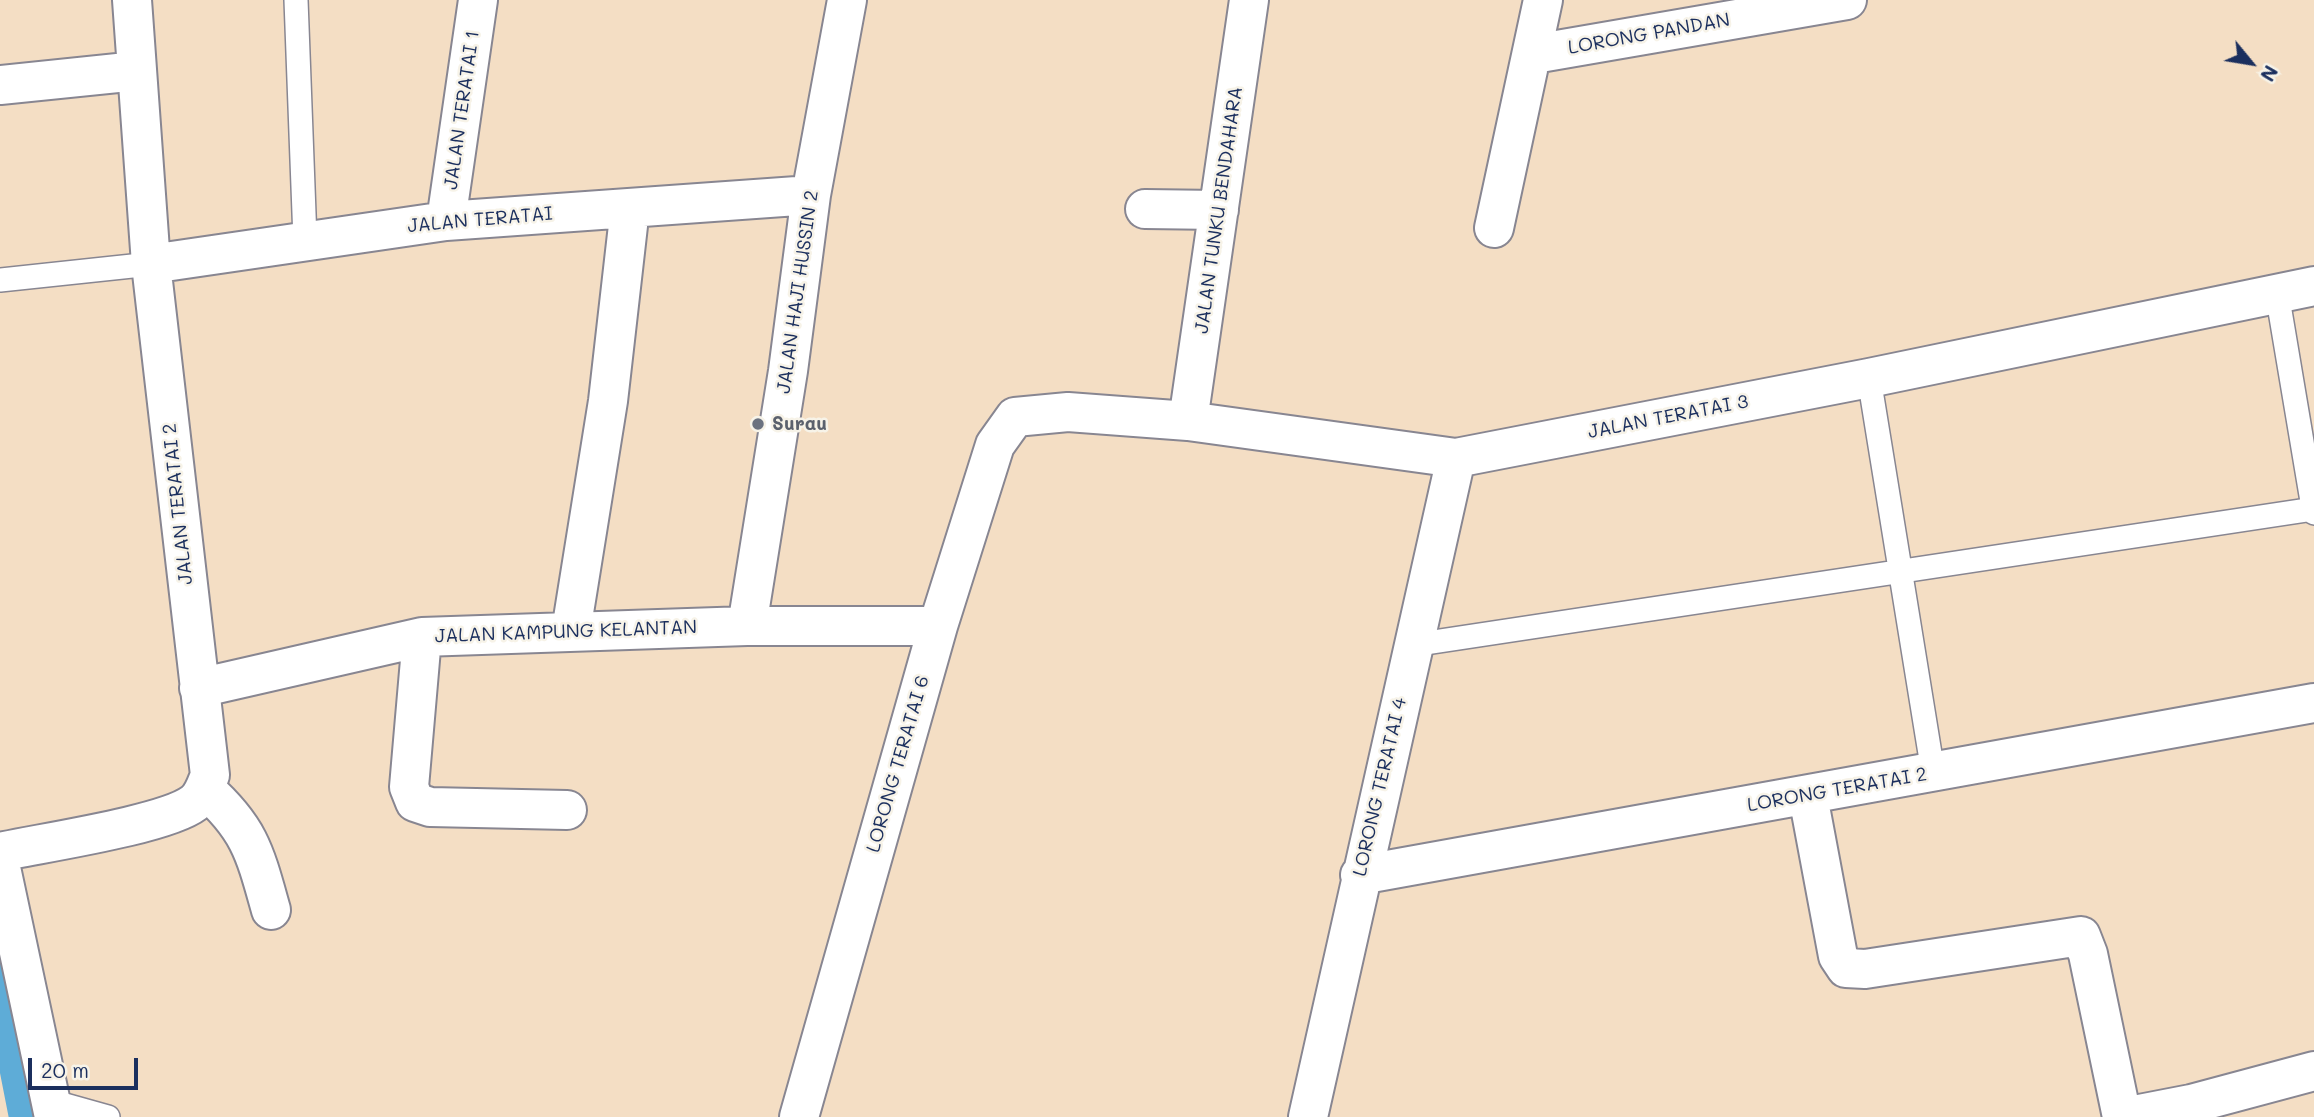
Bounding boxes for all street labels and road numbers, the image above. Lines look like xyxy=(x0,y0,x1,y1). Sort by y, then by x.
street label: LORONG PANDAN xyxy=(1566,9,1732,59)
street label: JALAN TERATAI 1 xyxy=(440,29,484,191)
street label: JALAN TUNKU BENDAHARA xyxy=(1190,85,1248,335)
street label: JALAN HAJI HUSSIN 2 xyxy=(772,189,824,395)
street label: JALAN TERATAI xyxy=(406,202,554,238)
street label: JALAN TERATAI 3 xyxy=(1586,390,1750,444)
street label: JALAN TERATAI 2 xyxy=(158,422,198,586)
street label: JALAN KAMPUNG KELANTAN xyxy=(434,616,698,648)
street label: LORONG TERATAI 6 xyxy=(862,673,934,855)
street label: LORONG TERATAI 4 xyxy=(1348,696,1412,878)
street label: LORONG TERATAI 2 xyxy=(1745,763,1929,817)

